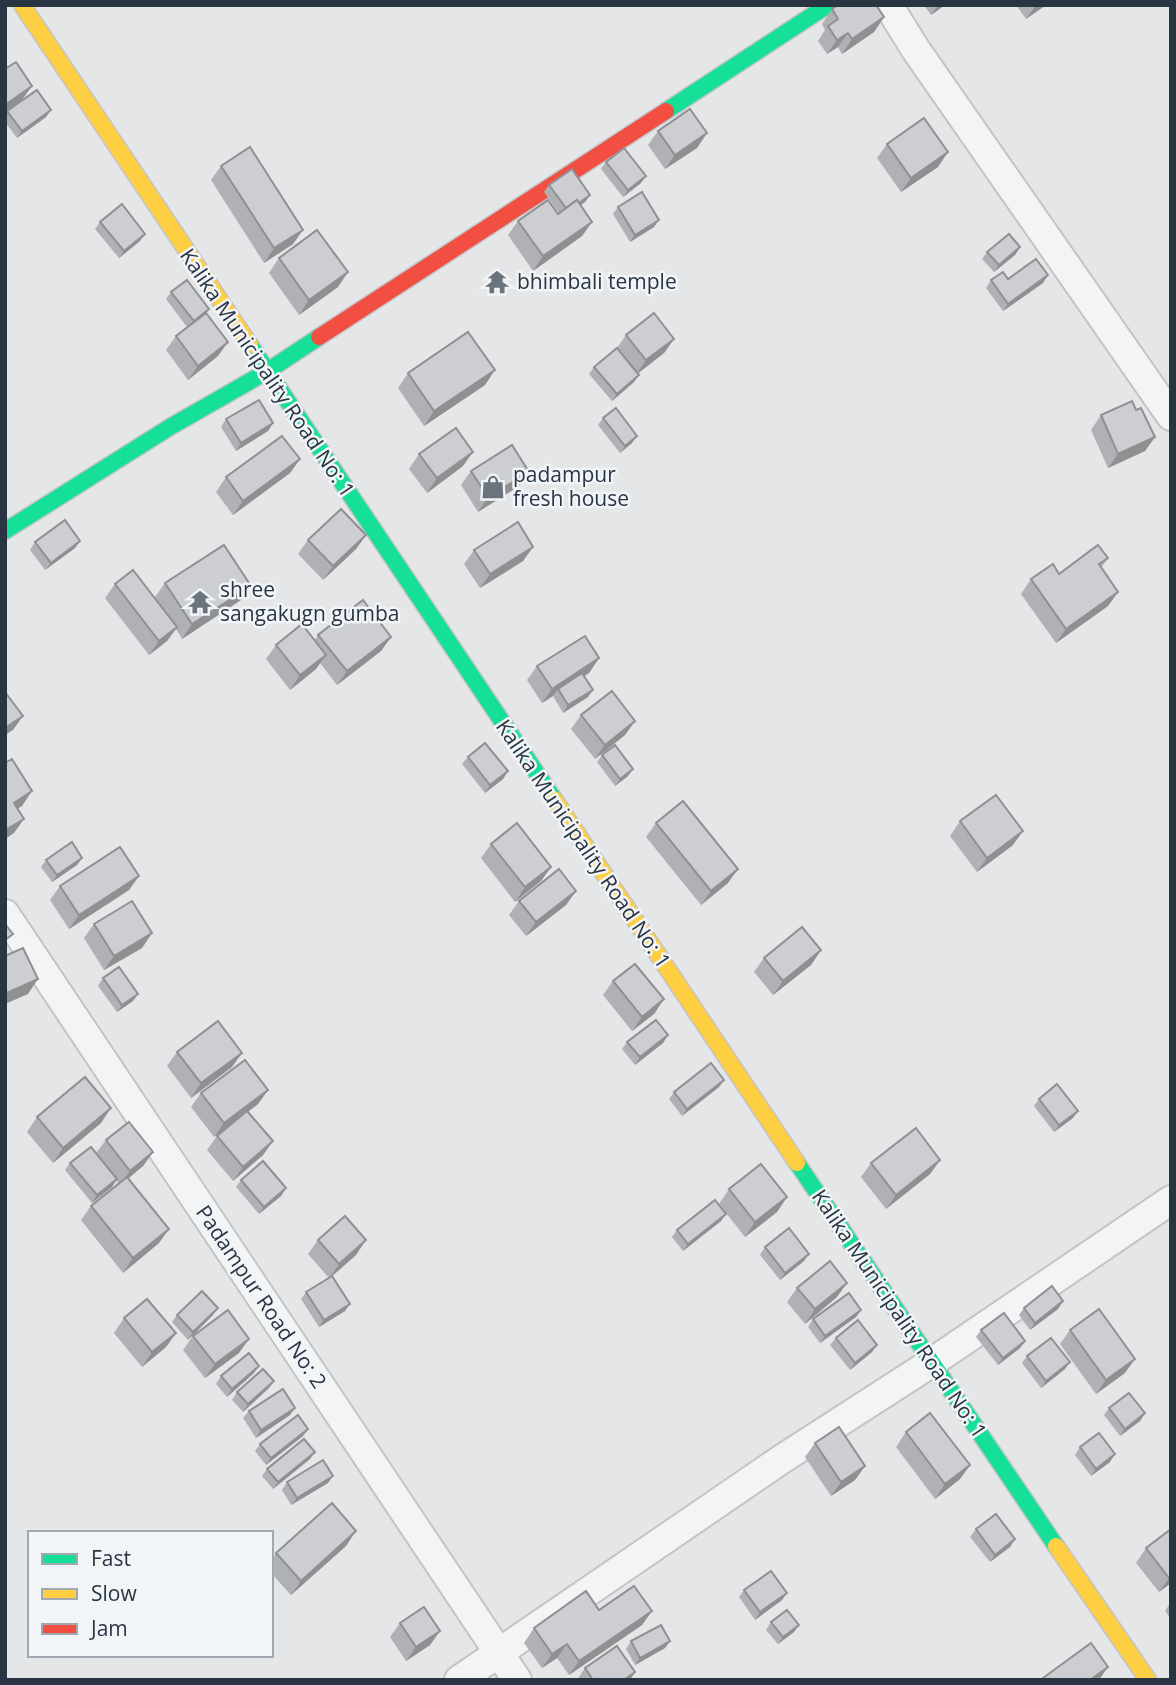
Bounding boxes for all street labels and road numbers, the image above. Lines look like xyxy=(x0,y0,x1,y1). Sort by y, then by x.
street label: Kalika Municipality Road No: 1 xyxy=(174,243,362,502)
street label: Kalika Municipality Road No: 1 xyxy=(490,714,678,973)
street label: Kalika Municipality Road No: 1 xyxy=(806,1184,994,1443)
street label: Padampur Road No: 2 xyxy=(190,1199,334,1393)

